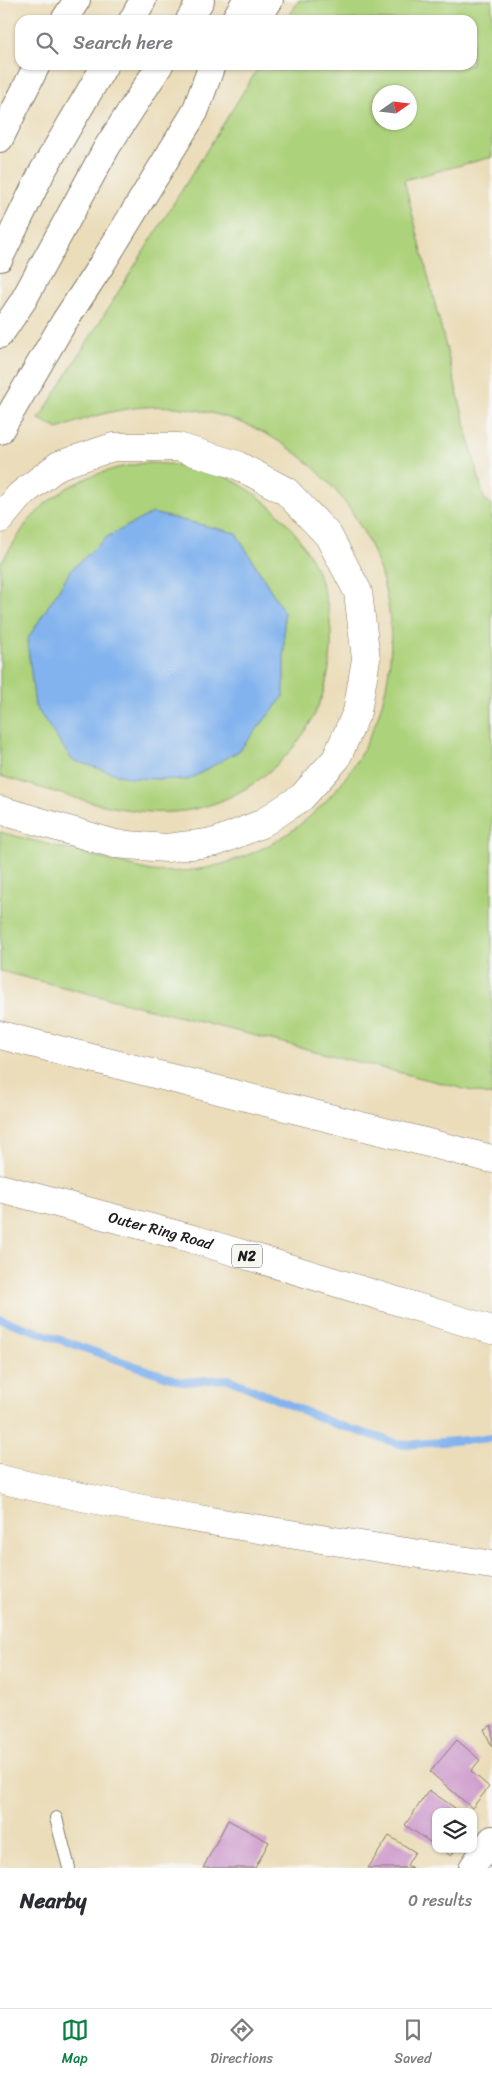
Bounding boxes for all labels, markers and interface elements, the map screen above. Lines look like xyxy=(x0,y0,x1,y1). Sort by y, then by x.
search box xyxy=(15,15,477,70)
text: Search here xyxy=(73,26,173,59)
icon: search xyxy=(33,29,61,57)
north arrow xyxy=(372,85,417,130)
street label: Outer Ring Road xyxy=(105,1204,217,1258)
road number: N2 xyxy=(232,1244,262,1268)
map controls xyxy=(432,1808,477,1853)
button: layers xyxy=(432,1808,477,1853)
text: Nearby xyxy=(20,1882,86,1920)
text: 0 results xyxy=(408,1886,472,1915)
tab: Map xyxy=(61,2016,89,2071)
tab: Directions xyxy=(210,2016,273,2071)
tab: Saved xyxy=(394,2016,431,2071)

